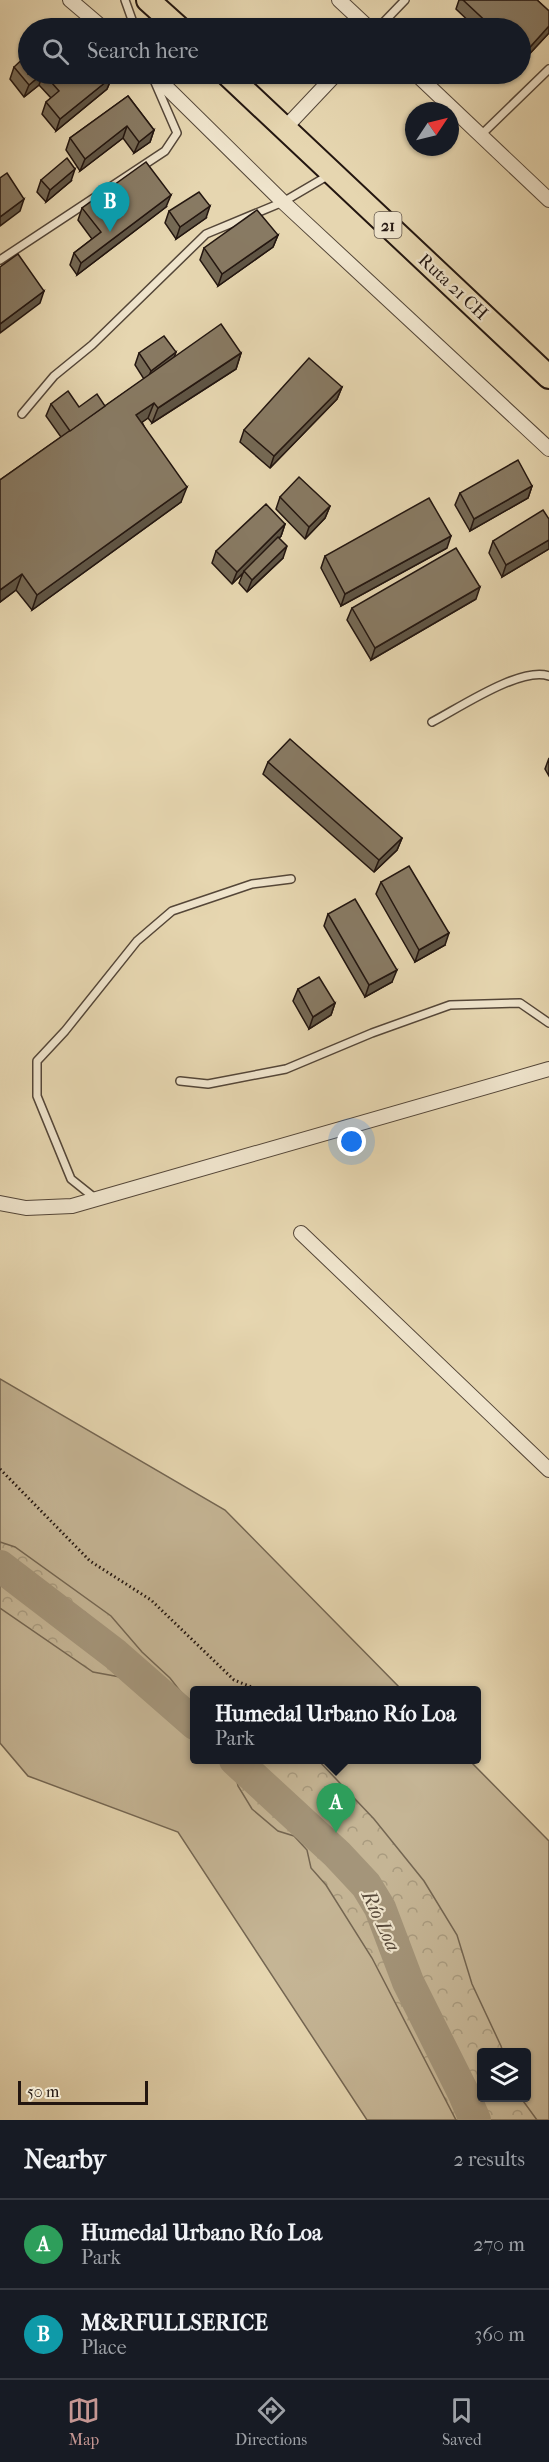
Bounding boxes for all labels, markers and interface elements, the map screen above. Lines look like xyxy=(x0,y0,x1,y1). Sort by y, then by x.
search box xyxy=(18,18,531,84)
icon: search xyxy=(39,35,72,68)
text: Search here xyxy=(87,38,199,64)
north arrow xyxy=(405,102,459,156)
pin: B xyxy=(90,182,130,232)
road number: 21 xyxy=(374,212,402,238)
street label: Ruta 21 CH xyxy=(414,250,492,324)
your location xyxy=(337,1127,366,1156)
popup xyxy=(190,1686,481,1764)
text: Humedal Urbano Río Loa xyxy=(215,1701,456,1727)
text: Park xyxy=(215,1727,255,1750)
pin: A xyxy=(316,1784,356,1833)
water label: Río Loa xyxy=(356,1885,405,1955)
map controls xyxy=(477,2048,531,2102)
button: layers xyxy=(477,2048,531,2102)
scale bar xyxy=(18,2078,148,2106)
text: 50 m xyxy=(27,2082,59,2101)
text: Nearby xyxy=(24,2144,106,2175)
text: 2 results xyxy=(454,2148,525,2171)
text: Humedal Urbano Río Loa xyxy=(81,2220,322,2246)
text: A xyxy=(37,2233,50,2256)
text: 270 m xyxy=(473,2233,525,2256)
text: Park xyxy=(81,2246,121,2269)
text: M&RFULLSERICE xyxy=(81,2310,268,2336)
text: B xyxy=(37,2323,50,2346)
text: 360 m xyxy=(474,2323,525,2346)
text: Place xyxy=(81,2336,127,2359)
tab: Map xyxy=(67,2394,100,2449)
tab: Directions xyxy=(235,2394,307,2449)
tab: Saved xyxy=(442,2394,482,2449)

